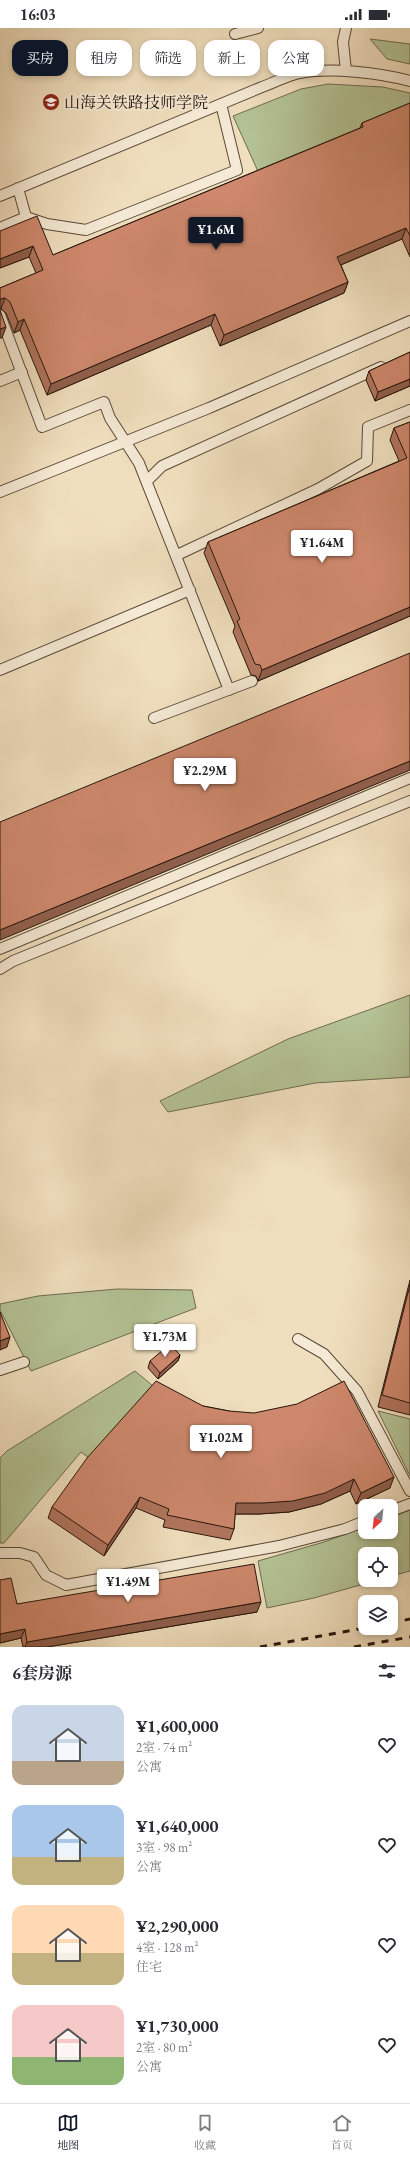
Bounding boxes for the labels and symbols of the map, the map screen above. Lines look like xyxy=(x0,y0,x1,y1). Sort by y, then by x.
school or university icon: 山海关铁路技师学院 xyxy=(41,92,61,112)
place label: 山海关铁路技师学院 xyxy=(64,92,208,113)
pin: ¥1.6M xyxy=(188,217,244,251)
pin: ¥1.64M xyxy=(289,530,355,564)
pin: ¥2.29M xyxy=(172,758,238,792)
pin: ¥1.73M xyxy=(132,1324,198,1358)
pin: ¥1.02M xyxy=(188,1425,254,1459)
north arrow xyxy=(358,1499,398,1539)
pin: ¥1.49M xyxy=(95,1569,161,1603)

